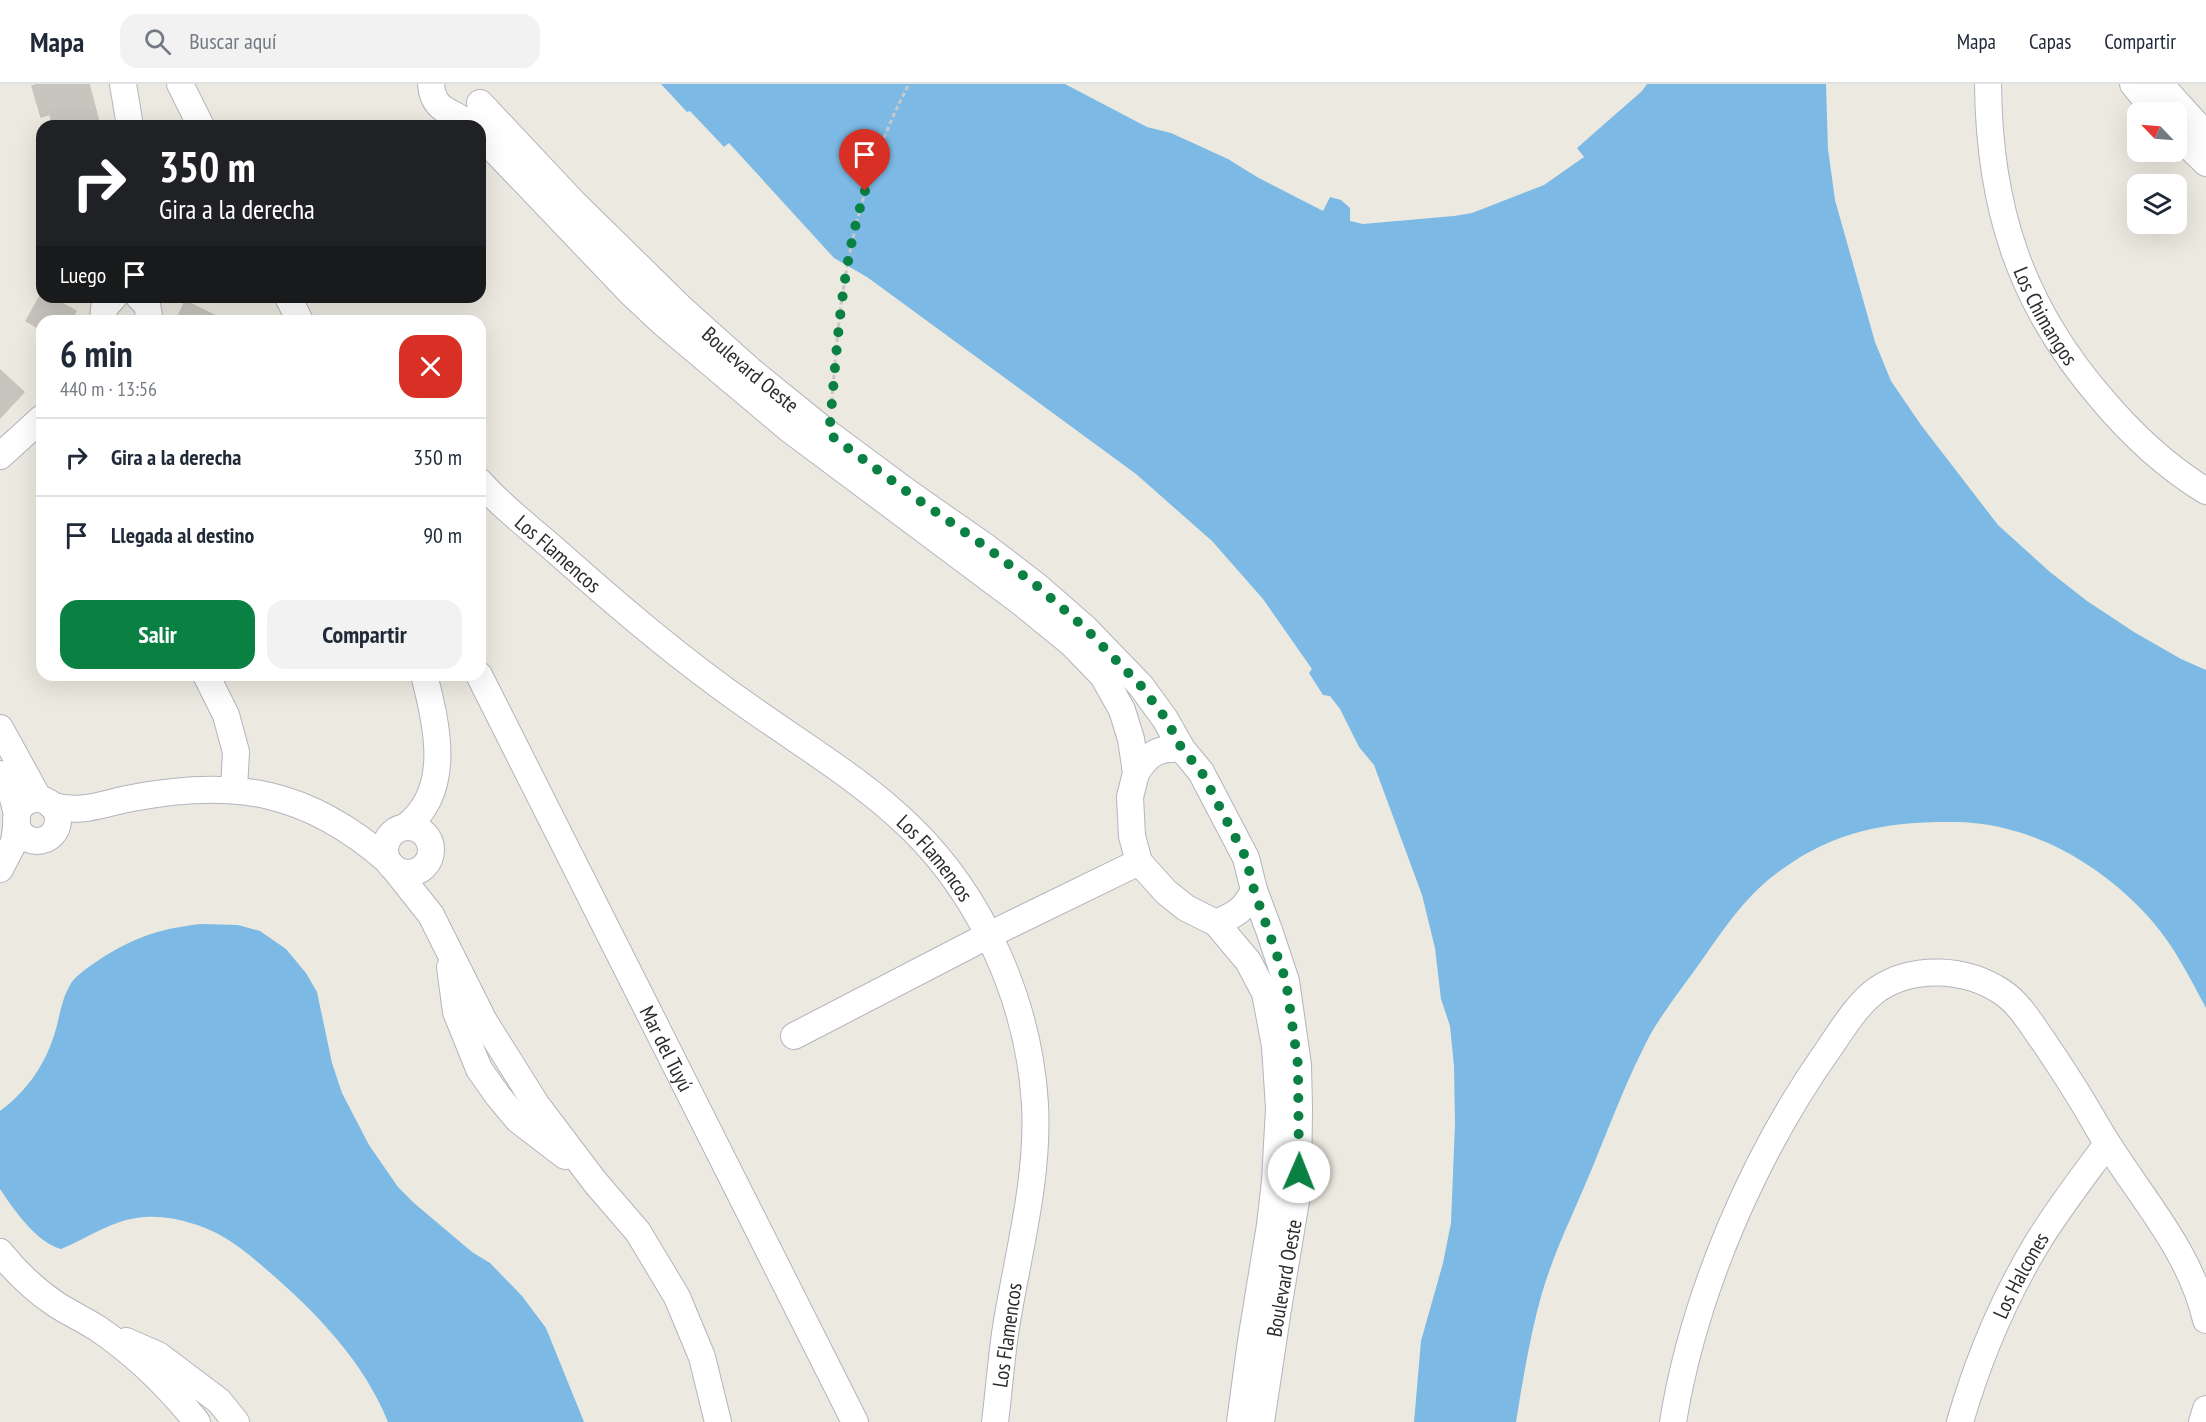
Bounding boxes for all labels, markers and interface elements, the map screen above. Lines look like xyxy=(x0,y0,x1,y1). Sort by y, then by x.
search box xyxy=(120,14,540,68)
text: Mapa xyxy=(30,23,84,60)
icon: search xyxy=(141,25,174,58)
text: Buscar aquí xyxy=(189,27,277,55)
text: Mapa xyxy=(1957,28,1996,55)
text: Capas xyxy=(2029,28,2071,55)
text: Compartir xyxy=(2104,28,2176,55)
north arrow xyxy=(2127,102,2187,162)
map controls xyxy=(2127,102,2187,234)
pin xyxy=(839,129,890,191)
icon: arrive xyxy=(848,138,881,171)
text: 350 m xyxy=(159,139,256,194)
icon: right xyxy=(60,144,138,222)
button: layers xyxy=(2127,174,2187,234)
text: Gira a la derecha xyxy=(159,192,315,226)
icon: arrive xyxy=(118,258,151,291)
text: Luego xyxy=(60,261,106,289)
street label: Los Chimangos xyxy=(2008,263,2084,370)
street label: Boulevard Oeste xyxy=(697,320,805,418)
text: 6 min xyxy=(60,330,133,377)
button: close xyxy=(399,335,462,398)
text: 440 m · 13:56 xyxy=(60,376,157,402)
icon: right xyxy=(60,441,93,474)
text: Gira a la derecha xyxy=(111,443,241,471)
text: 350 m xyxy=(413,443,462,471)
street label: Los Flamencos xyxy=(510,509,607,598)
icon: arrive xyxy=(60,519,93,552)
text: Llegada al destino xyxy=(111,521,254,549)
text: 90 m xyxy=(423,521,462,549)
button: Salir xyxy=(60,600,255,669)
button: Compartir xyxy=(267,600,462,669)
street label: Los Flamencos xyxy=(892,808,979,906)
street label: Mar del Tuyú xyxy=(634,1001,700,1096)
position arrow xyxy=(1267,1140,1331,1204)
street label: Boulevard Oeste xyxy=(1260,1217,1308,1339)
street label: Los Halcones xyxy=(1986,1227,2054,1323)
street label: Los Flamencos xyxy=(986,1281,1028,1389)

